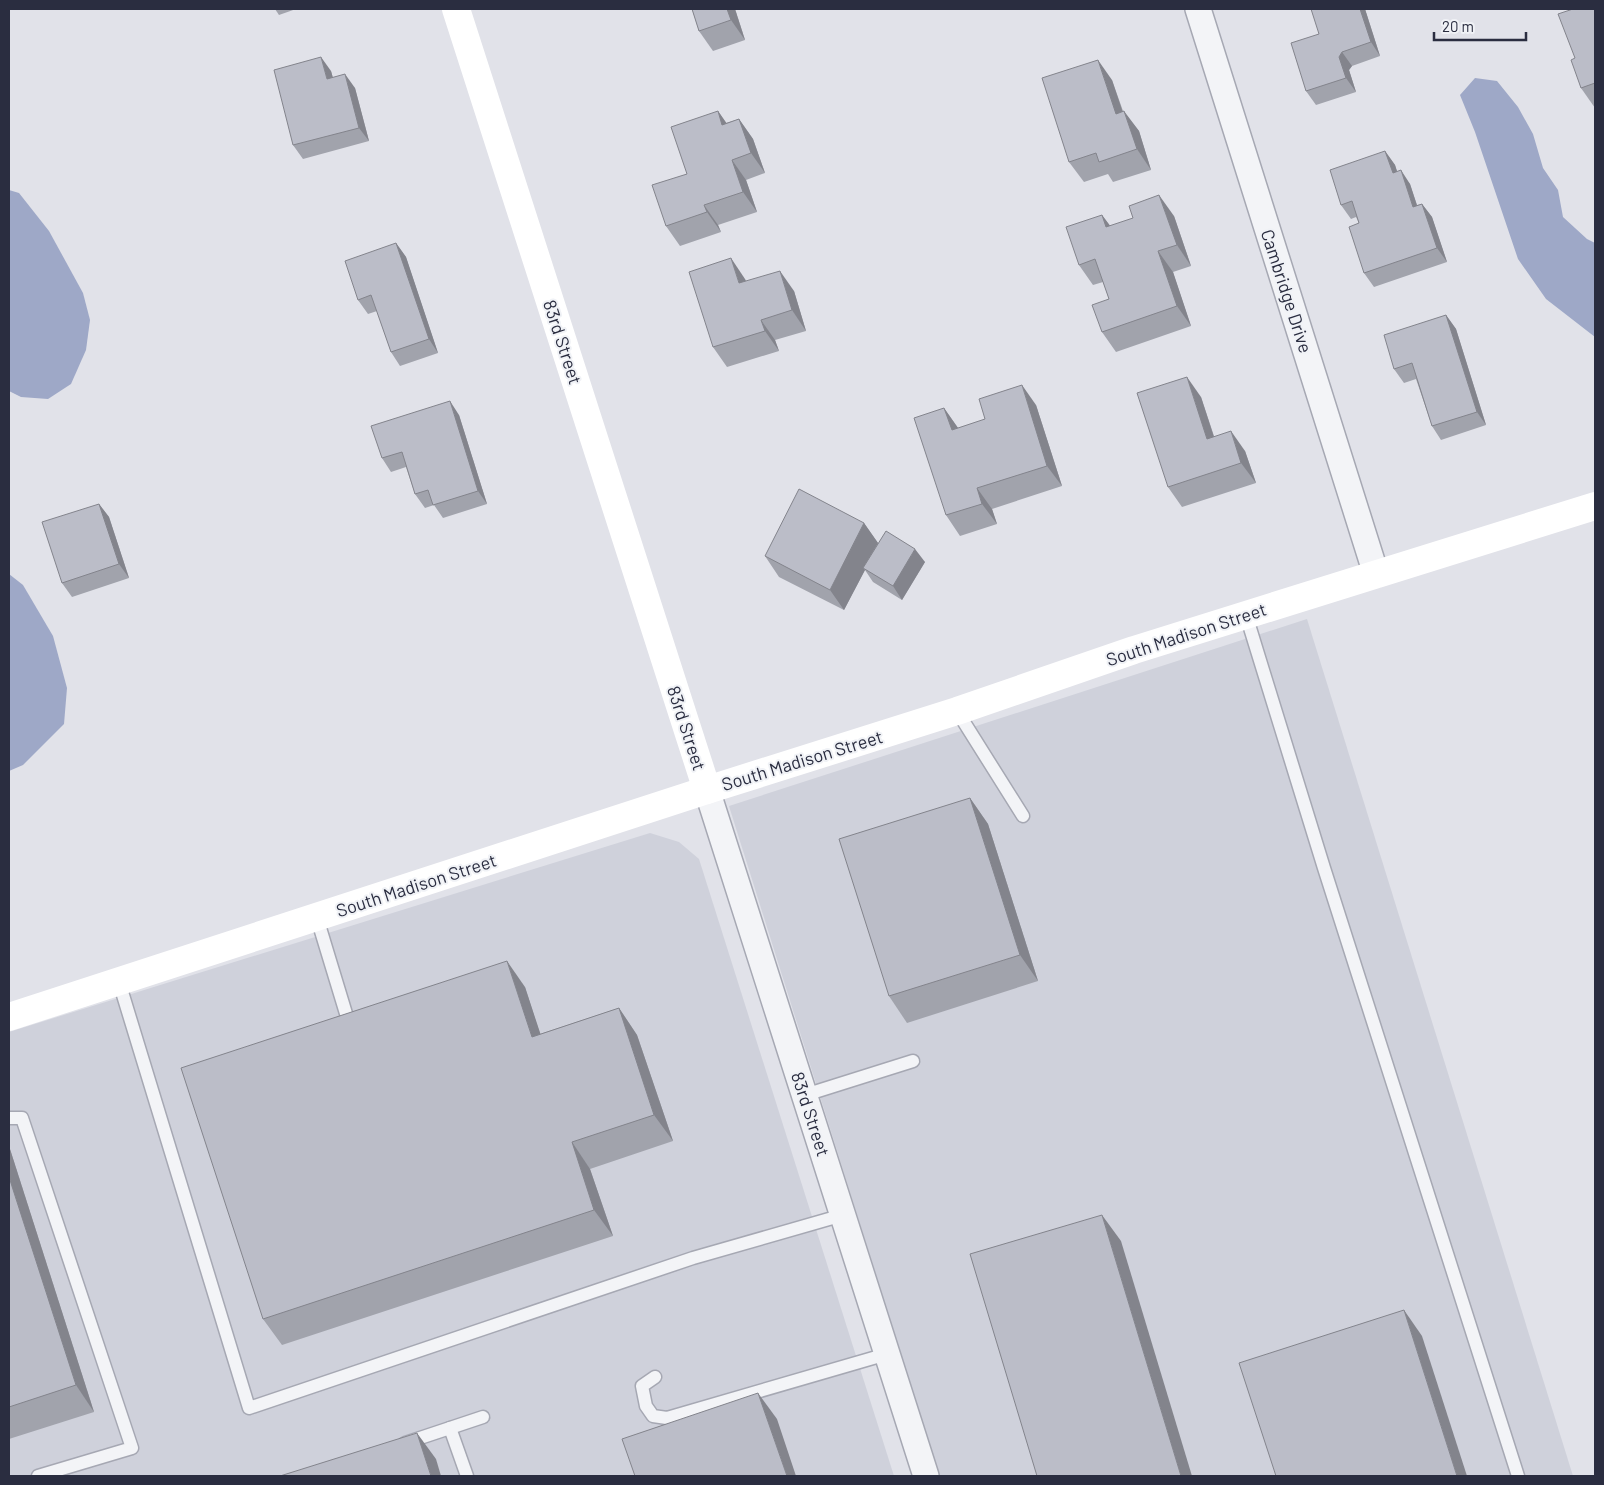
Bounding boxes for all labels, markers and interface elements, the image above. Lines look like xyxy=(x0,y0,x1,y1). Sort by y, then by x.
scale bar xyxy=(1434,10,1526,42)
text: 20 m xyxy=(1442,17,1474,35)
street label: Cambridge Drive xyxy=(1257,226,1317,356)
street label: 83rd Street xyxy=(539,297,587,387)
street label: South Madison Street xyxy=(1103,598,1269,670)
street label: 83rd Street xyxy=(663,683,711,773)
street label: South Madison Street xyxy=(719,725,885,795)
street label: South Madison Street xyxy=(333,849,499,921)
street label: 83rd Street xyxy=(787,1069,835,1159)

